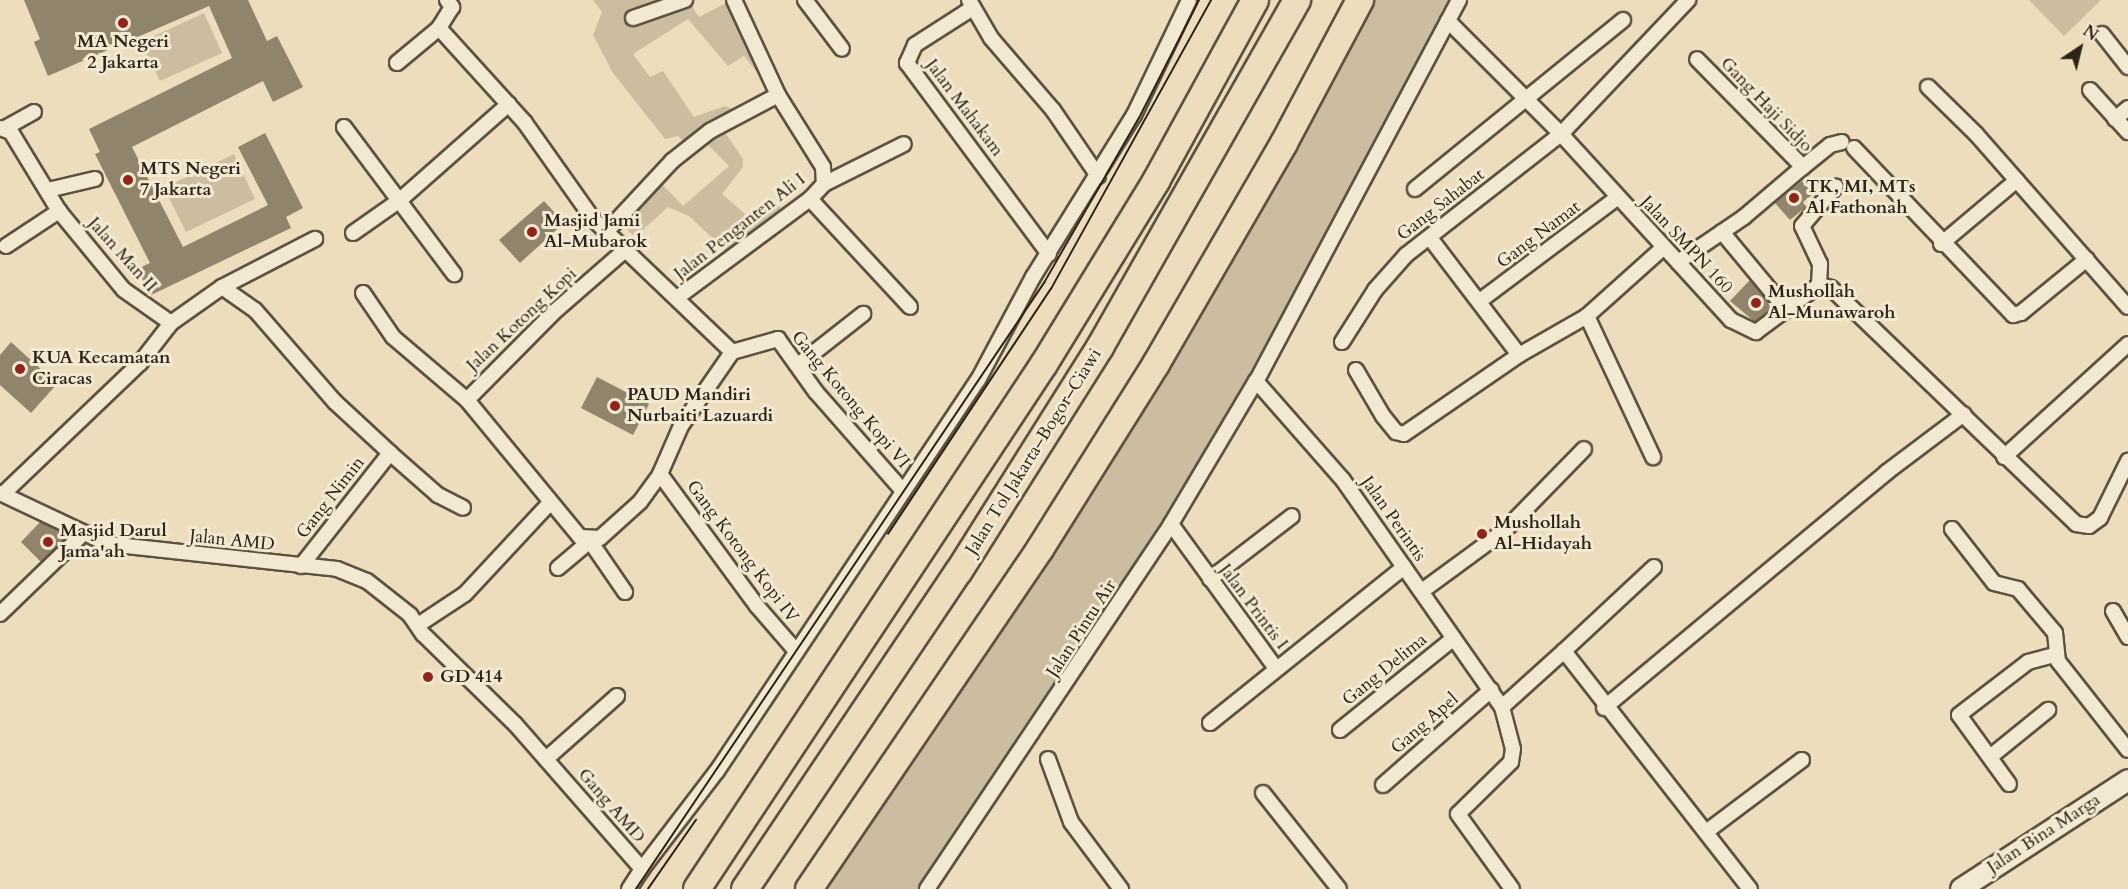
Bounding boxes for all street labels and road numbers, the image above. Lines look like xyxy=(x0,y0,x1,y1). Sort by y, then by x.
street label: Gang Haji Sidjo xyxy=(1715,53,1817,157)
street label: Jalan Mahakam xyxy=(920,55,1008,161)
street label: Gang Sahabat xyxy=(1393,164,1489,246)
street label: Jalan Penganten Ali I xyxy=(670,169,810,285)
street label: Jalan SMPN 160 xyxy=(1635,192,1737,298)
street label: Gang Namat xyxy=(1493,197,1585,273)
street label: Jalan Man II xyxy=(83,213,161,297)
street label: Jalan Kotong Kopi xyxy=(462,263,582,377)
street label: Gang Kotong Kopi VI xyxy=(786,327,914,473)
street label: Jalan Tol Jakarta–Bogor–Ciawi xyxy=(961,345,1107,559)
street label: Gang Nimin xyxy=(292,453,370,543)
street label: Jalan Perintis xyxy=(1356,472,1430,566)
street label: Gang Kotong Kopi IV xyxy=(681,476,803,628)
street label: Jalan AMD xyxy=(188,526,276,556)
street label: Jalan Printis I xyxy=(1214,560,1292,654)
street label: Jalan Pintu Air xyxy=(1042,576,1122,682)
street label: Gang Delima xyxy=(1338,629,1432,711)
street label: Gang Apel xyxy=(1387,689,1463,759)
street label: Gang AMD xyxy=(573,764,649,848)
street label: Jalan Bina Marga xyxy=(1983,789,2105,879)

